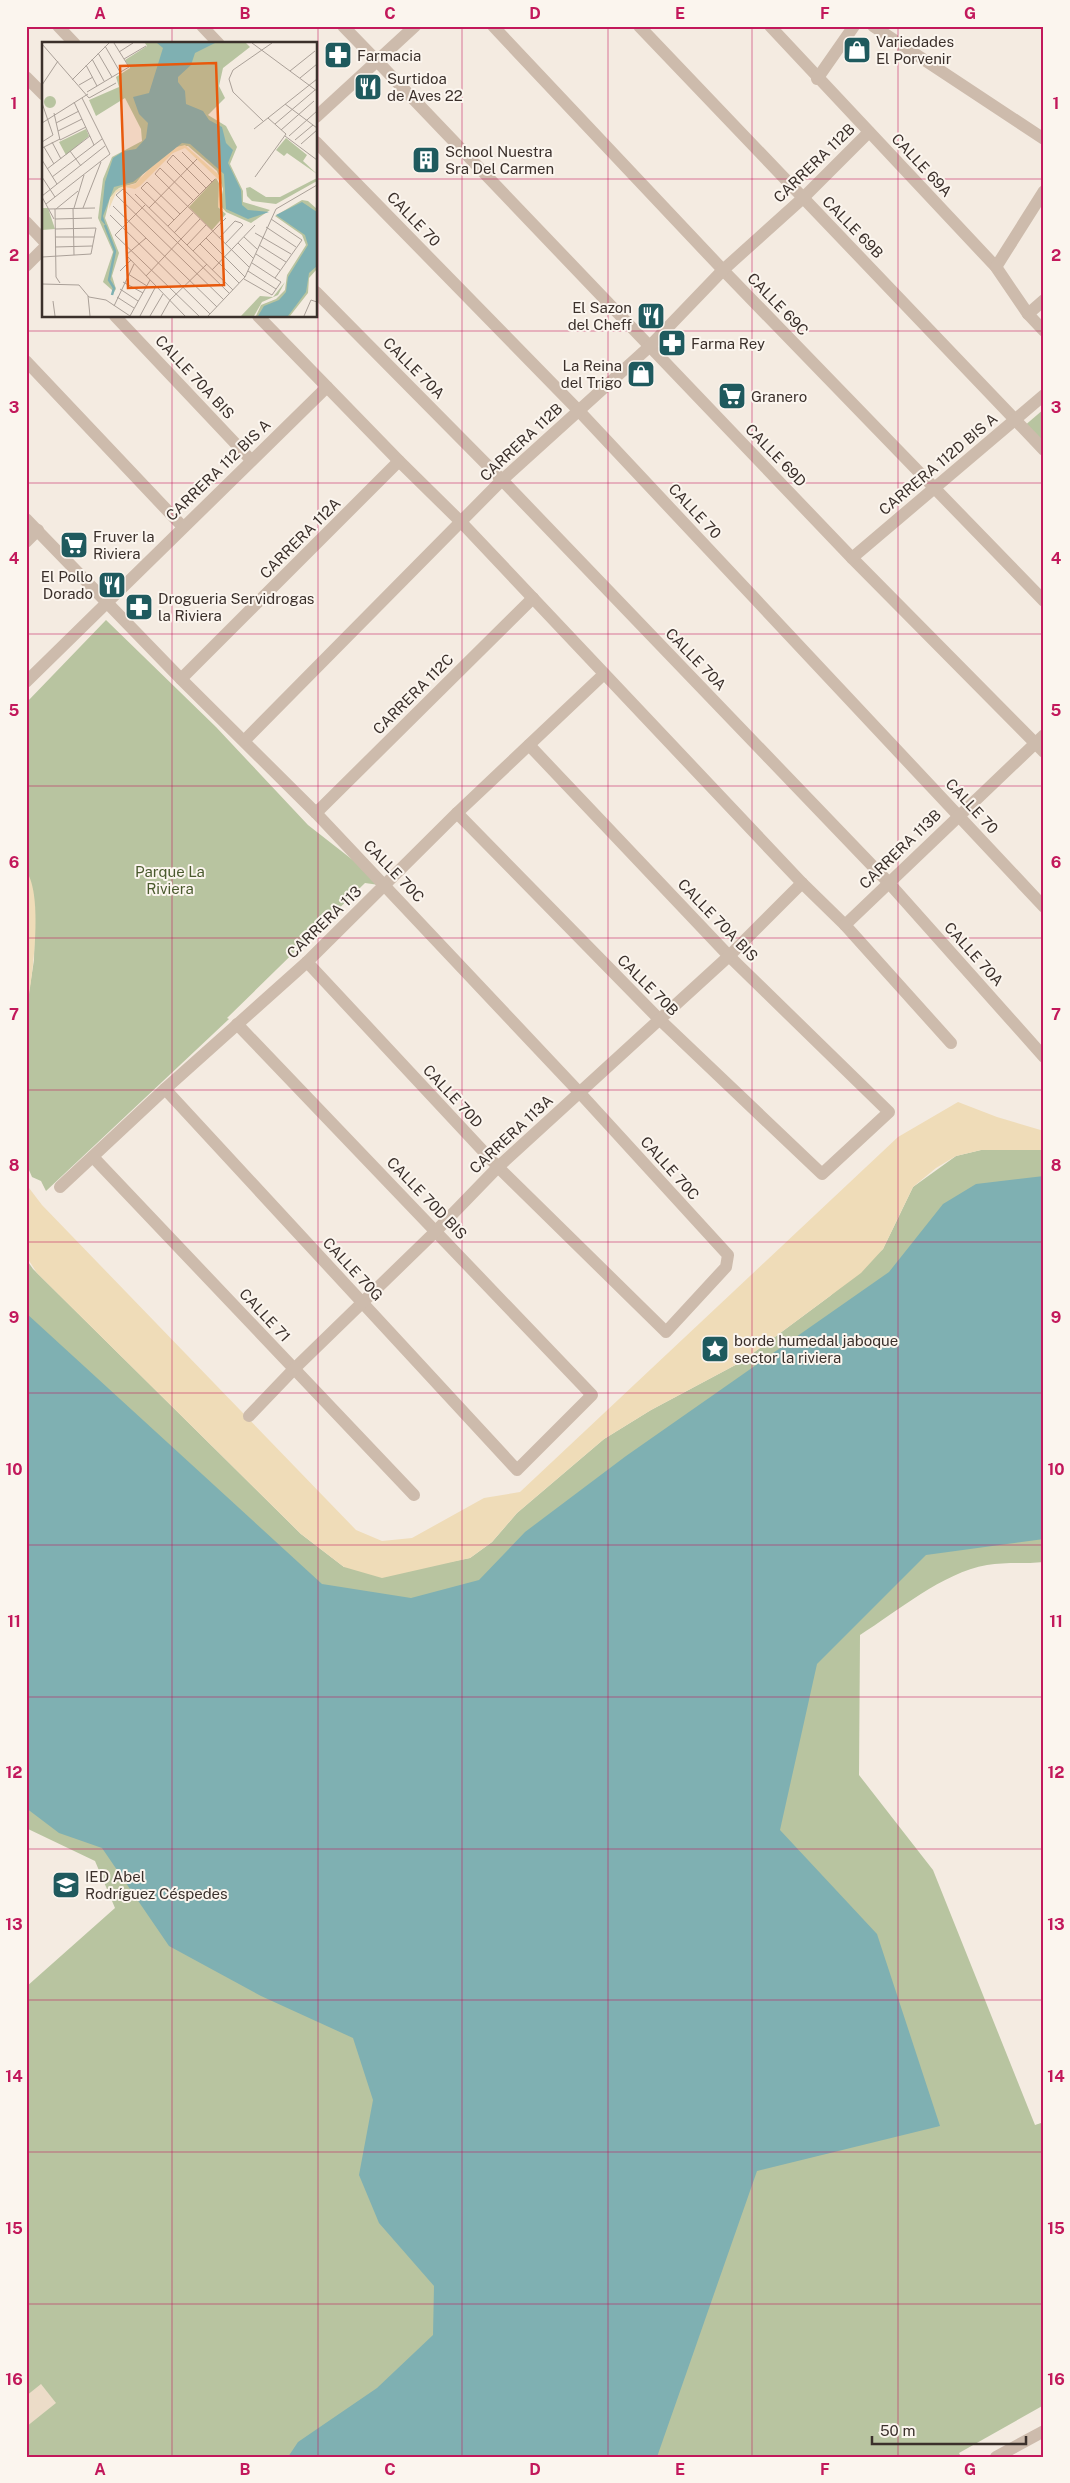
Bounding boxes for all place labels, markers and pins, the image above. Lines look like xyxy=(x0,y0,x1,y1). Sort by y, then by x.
place label: Variedades El Porvenir xyxy=(876,33,954,67)
shop icon: Variedades El Porvenir xyxy=(842,35,872,65)
pharmacy icon: Farmacia xyxy=(323,40,353,70)
place label: Farmacia xyxy=(357,47,421,64)
place label: Surtidoa de Aves 22 xyxy=(387,70,463,104)
restaurant icon: Surtidoa de Aves 22 xyxy=(353,72,383,102)
place label: School Nuestra Sra Del Carmen xyxy=(445,143,554,177)
building icon: School Nuestra Sra Del Carmen xyxy=(411,145,441,175)
place label: El Sazon del Cheff xyxy=(568,299,632,333)
restaurant icon: El Sazon del Cheff xyxy=(636,301,666,331)
pharmacy icon: Farma Rey xyxy=(657,328,687,358)
place label: Farma Rey xyxy=(691,335,765,352)
place label: La Reina del Trigo xyxy=(561,357,622,391)
shop icon: La Reina del Trigo xyxy=(626,359,656,389)
supermarket icon: Granero xyxy=(717,381,747,411)
place label: Granero xyxy=(751,388,807,405)
place label: Fruver la Riviera xyxy=(93,528,155,562)
supermarket icon: Fruver la Riviera xyxy=(59,530,89,560)
place label: El Pollo Dorado xyxy=(41,568,93,602)
restaurant icon: El Pollo Dorado xyxy=(97,570,127,600)
place label: Drogueria Servidrogas la Riviera xyxy=(158,590,314,624)
pharmacy icon: Drogueria Servidrogas la Riviera xyxy=(124,592,154,622)
place label: borde humedal jaboque sector la riviera xyxy=(734,1332,898,1366)
place icon: borde humedal jaboque sector la riviera xyxy=(700,1334,730,1364)
place label: IED Abel Rodríguez Céspedes xyxy=(85,1868,228,1902)
school or university icon: IED Abel Rodríguez Céspedes xyxy=(51,1870,81,1900)

